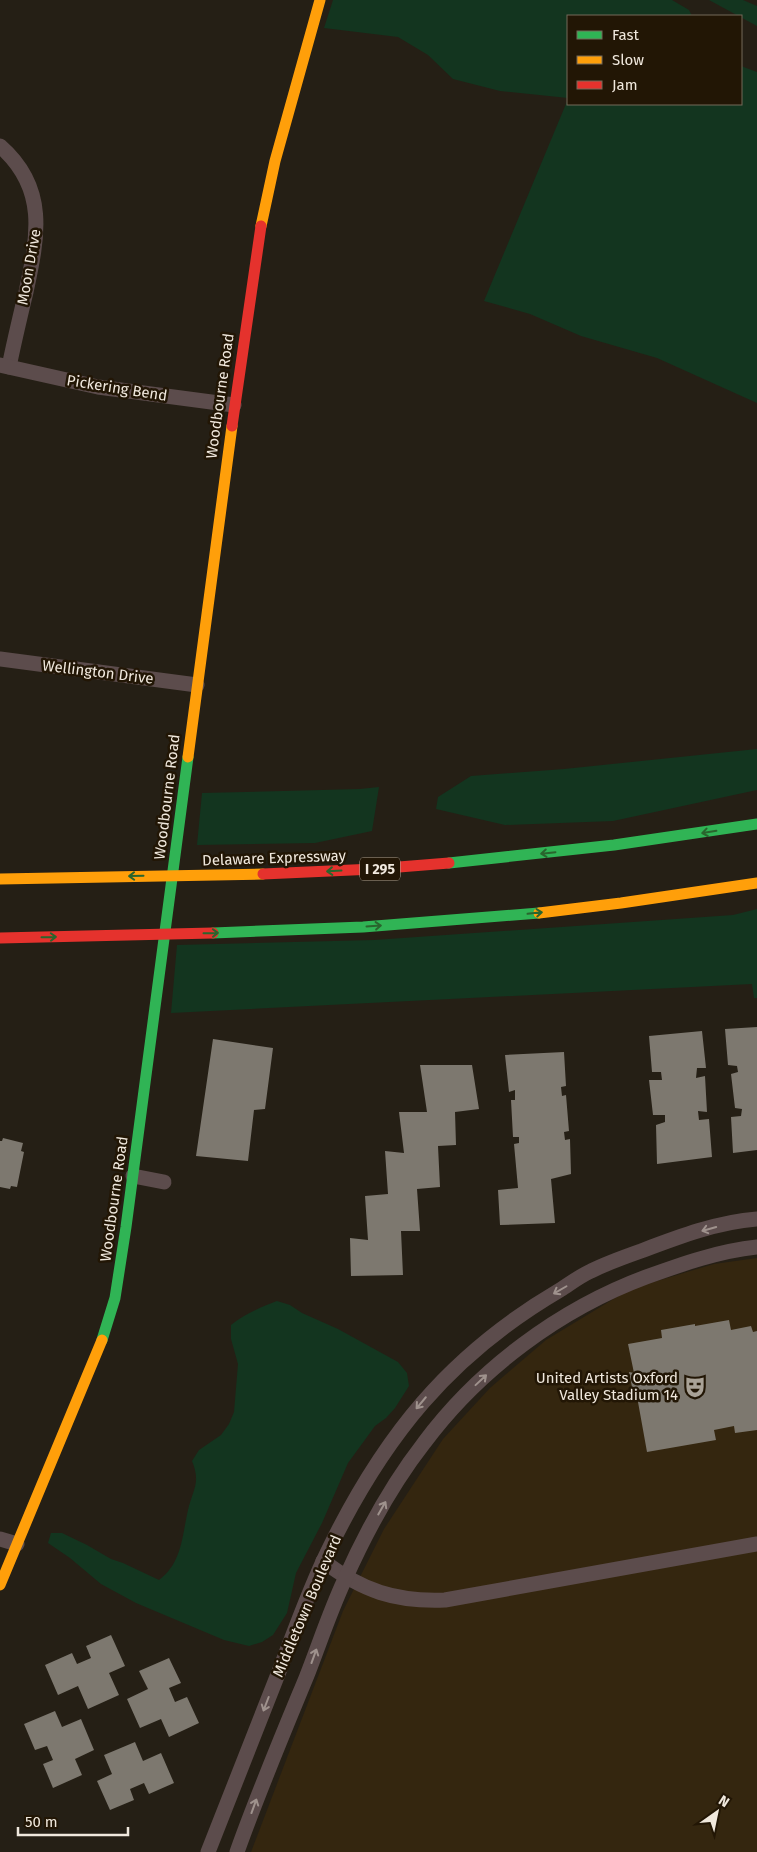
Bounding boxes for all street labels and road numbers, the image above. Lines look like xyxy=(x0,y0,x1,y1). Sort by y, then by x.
street label: Moon Drive xyxy=(13,227,45,307)
street label: Woodbourne Road xyxy=(202,332,238,460)
street label: Pickering Bend xyxy=(65,371,169,405)
street label: Wellington Drive xyxy=(41,656,155,688)
street label: Woodbourne Road xyxy=(150,733,184,861)
street label: Delaware Expressway xyxy=(202,846,347,870)
road number: I 295 xyxy=(360,858,400,881)
street label: Woodbourne Road xyxy=(96,1135,132,1263)
street label: Middletown Boulevard xyxy=(269,1532,345,1680)

